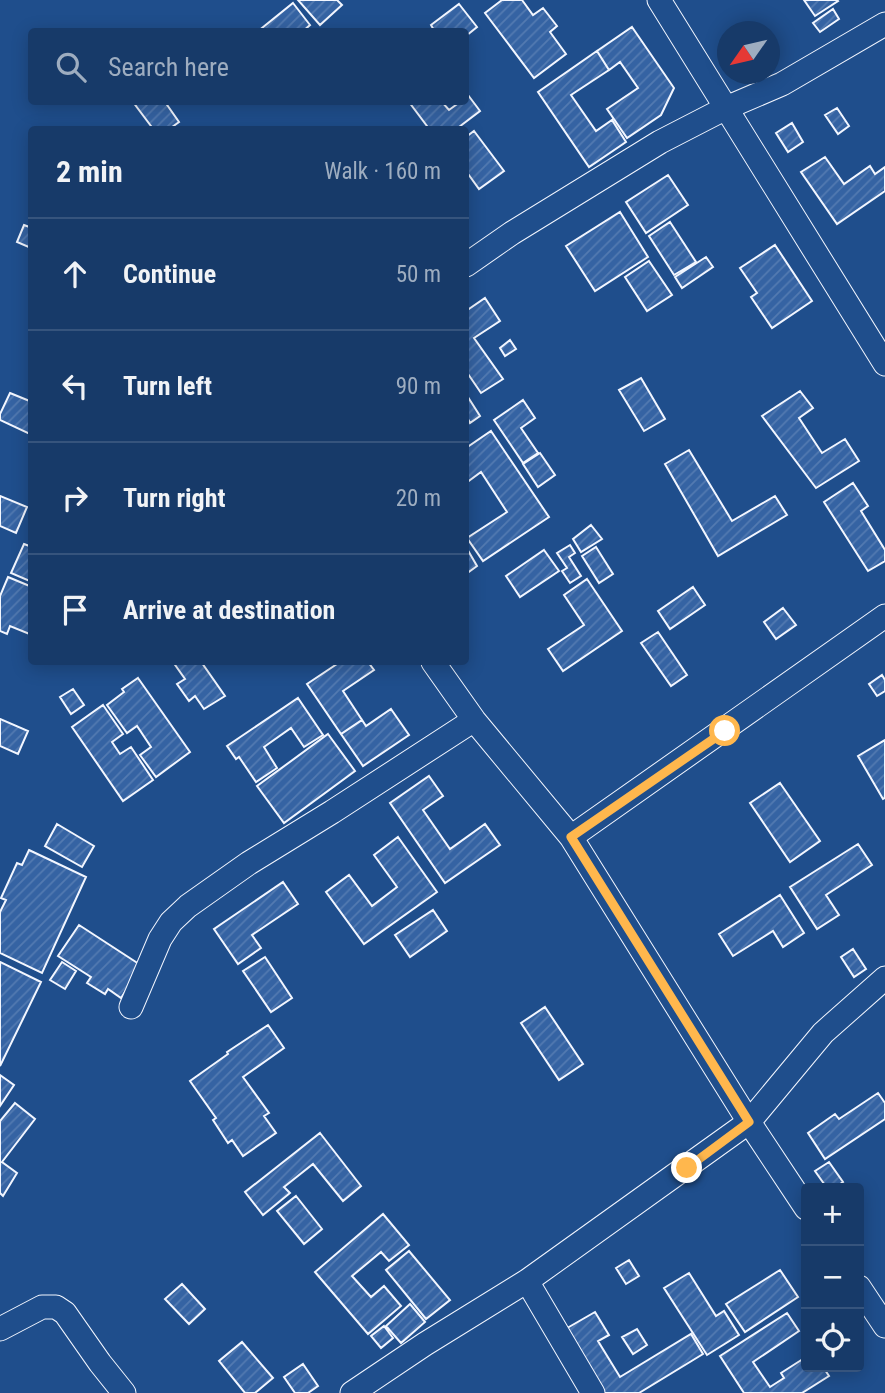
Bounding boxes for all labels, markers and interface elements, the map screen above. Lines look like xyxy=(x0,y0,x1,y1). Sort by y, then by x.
north arrow xyxy=(717,21,780,84)
search box xyxy=(28,28,469,105)
icon: search xyxy=(52,48,90,86)
text: Search here xyxy=(108,52,229,82)
text: 2 min xyxy=(56,154,123,189)
text: Walk · 160 m xyxy=(324,158,441,185)
icon: ahead xyxy=(56,255,94,293)
text: Continue xyxy=(123,259,216,289)
text: 50 m xyxy=(396,261,441,288)
icon: left xyxy=(56,367,94,405)
text: Turn left xyxy=(123,371,212,401)
text: 90 m xyxy=(396,373,441,400)
icon: right xyxy=(56,479,94,517)
text: Turn right xyxy=(123,483,225,513)
text: 20 m xyxy=(396,485,441,512)
icon: arrive xyxy=(56,591,94,629)
text: Arrive at destination xyxy=(123,595,335,625)
route start xyxy=(709,715,740,746)
route end xyxy=(671,1152,702,1183)
map controls xyxy=(801,1183,864,1372)
button: + xyxy=(801,1183,864,1246)
button: − xyxy=(801,1246,864,1309)
button: locate xyxy=(801,1309,864,1372)

